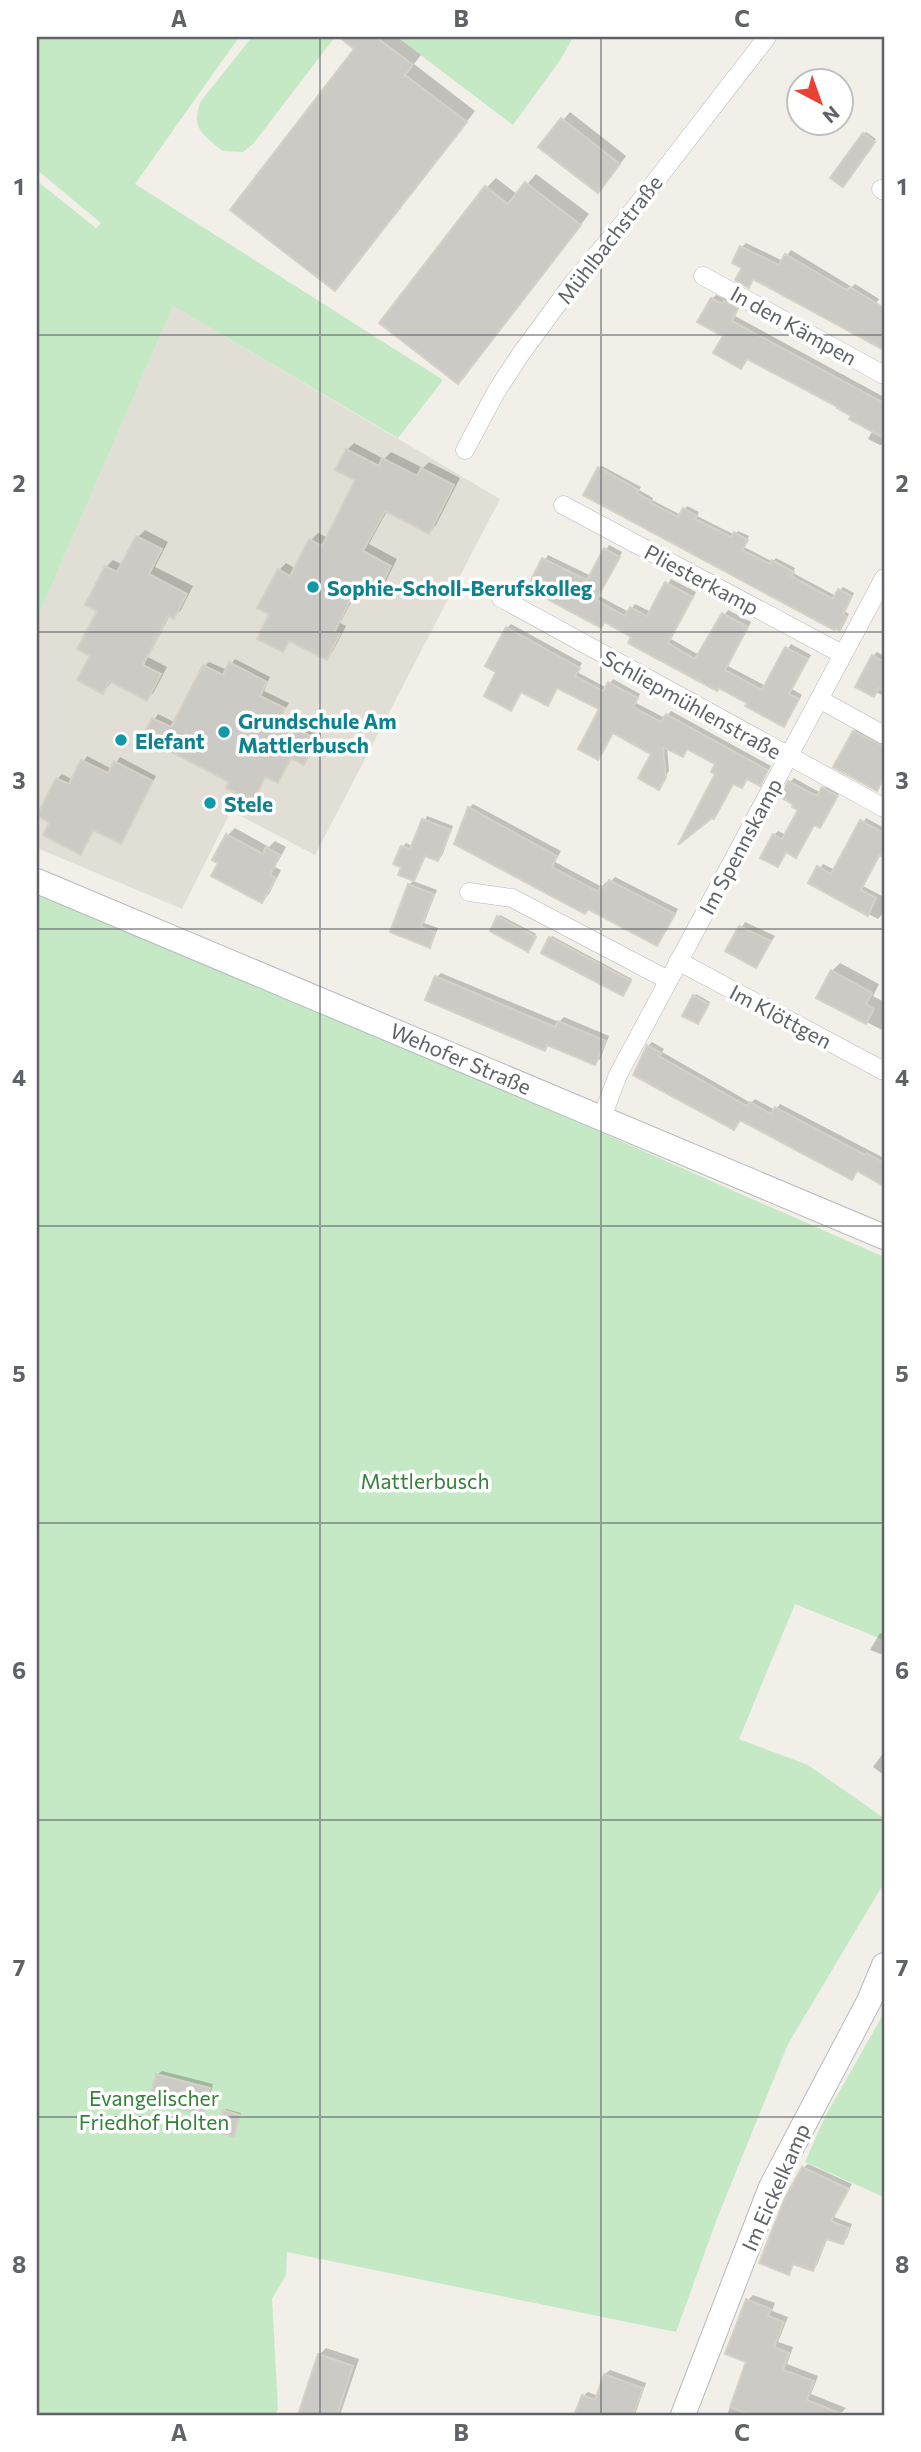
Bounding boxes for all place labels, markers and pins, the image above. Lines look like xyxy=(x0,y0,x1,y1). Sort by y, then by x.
place label: Sophie-Scholl-Berufskolleg xyxy=(327,575,593,600)
marker: Sophie-Scholl-Berufskolleg xyxy=(305,579,321,595)
place label: Grundschule Am Mattlerbusch xyxy=(238,708,397,757)
marker: Grundschule Am Mattlerbusch xyxy=(216,724,232,740)
place label: Elefant xyxy=(135,728,205,753)
marker: Elefant xyxy=(113,732,129,748)
place label: Stele xyxy=(224,791,273,816)
marker: Stele xyxy=(202,795,218,811)

